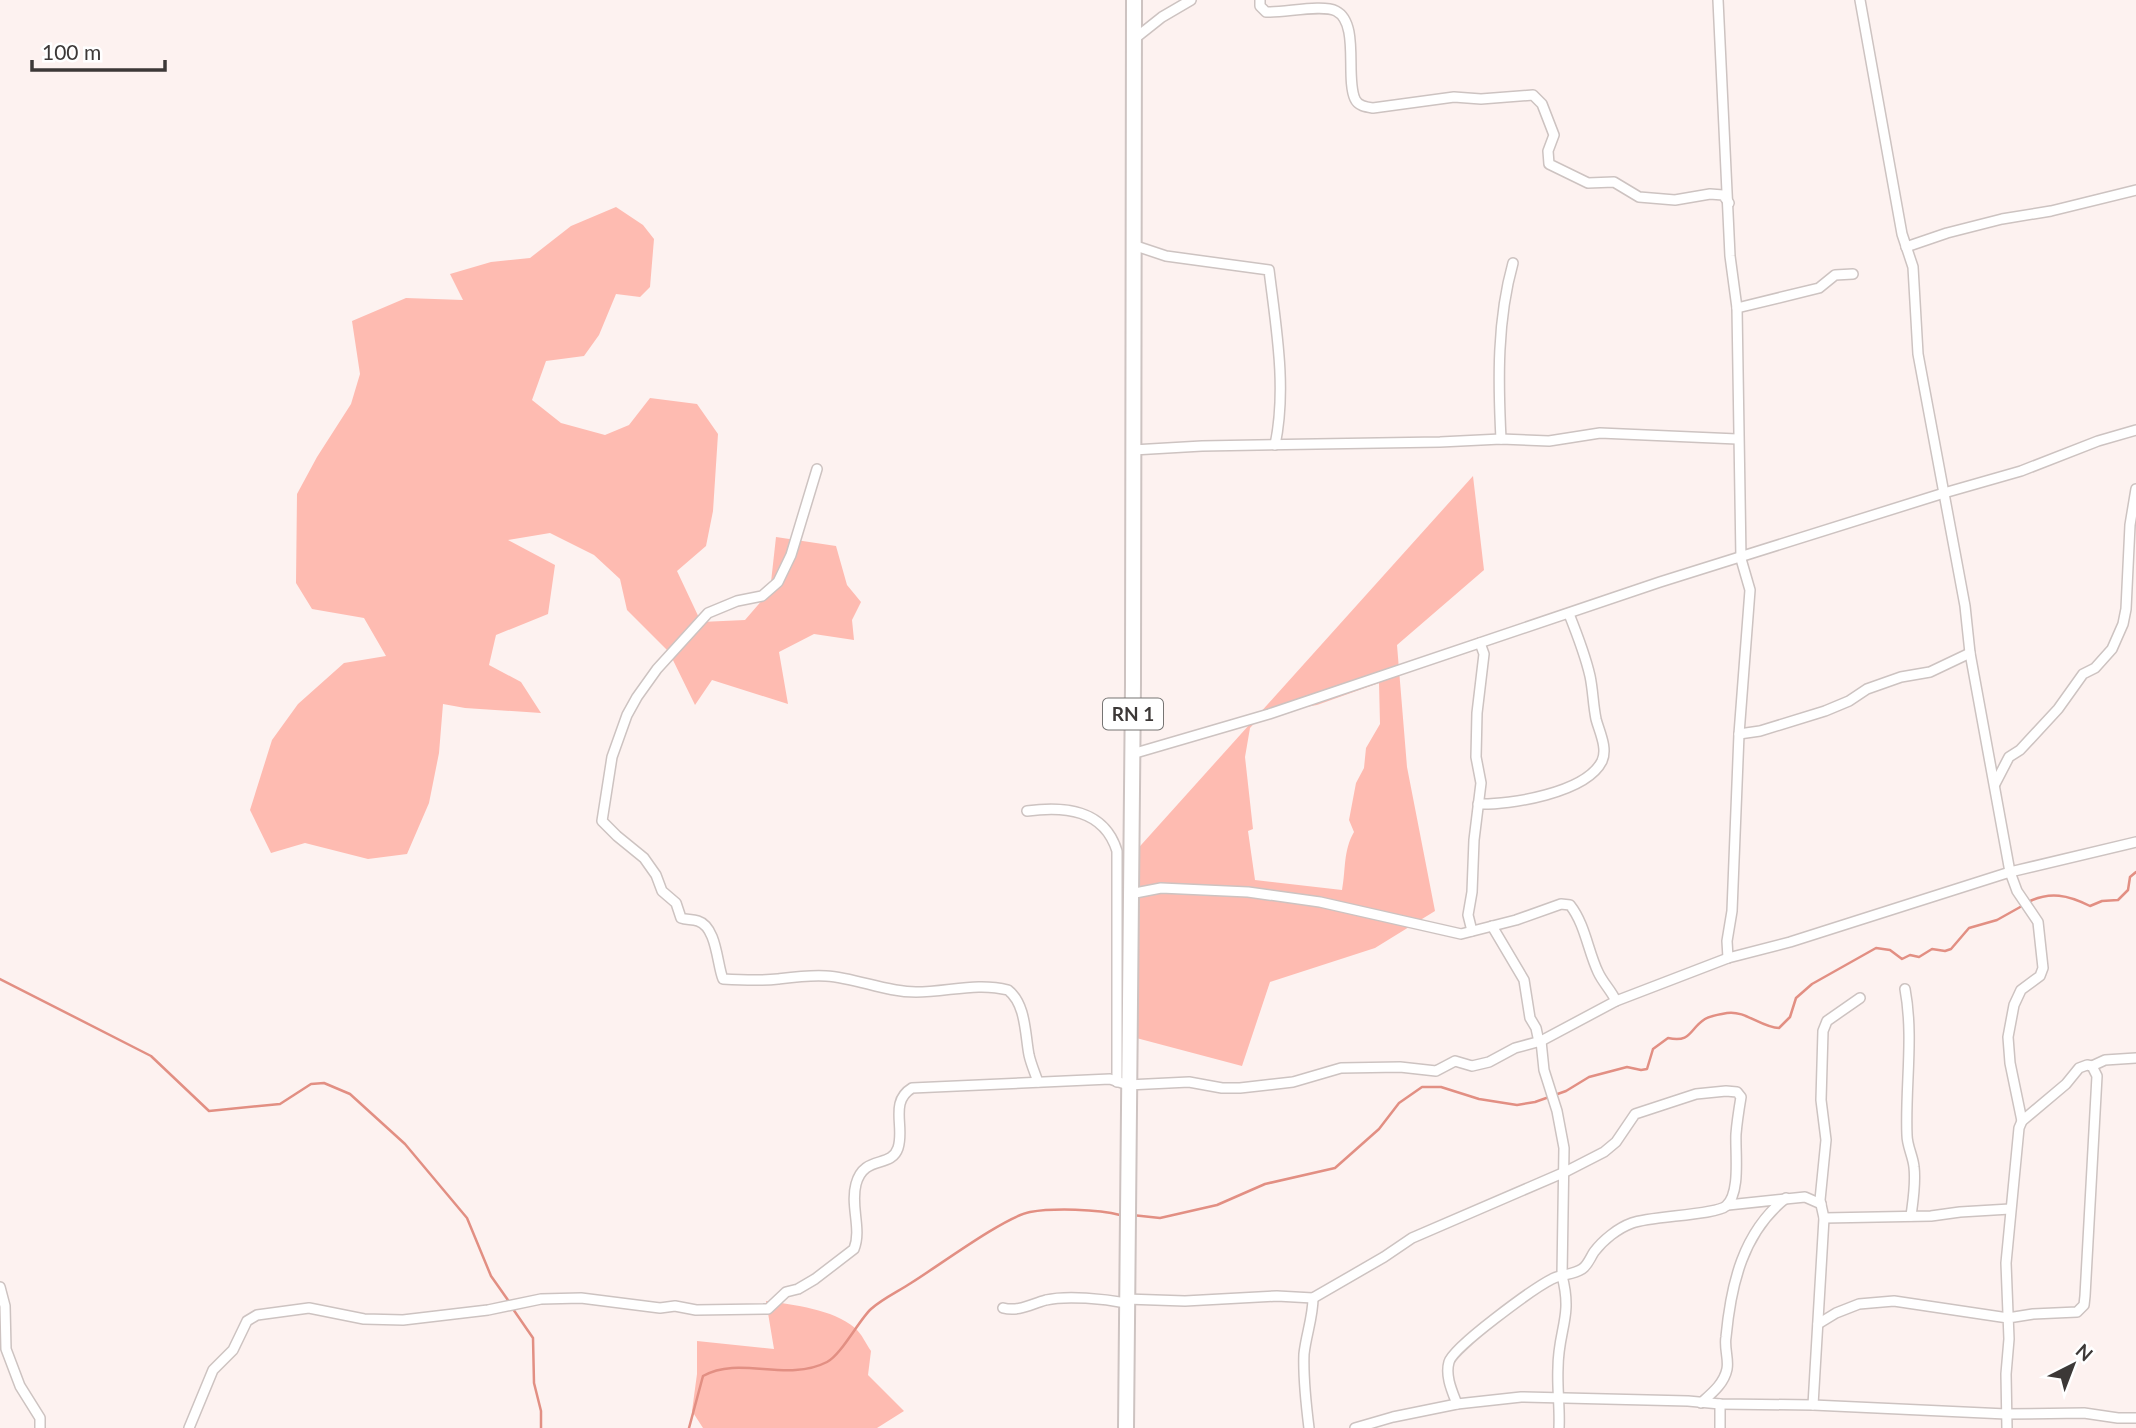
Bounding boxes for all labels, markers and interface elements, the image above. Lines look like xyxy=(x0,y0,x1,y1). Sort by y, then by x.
scale bar xyxy=(32,28,164,72)
text: 100 m xyxy=(42,39,101,64)
road number: RN 1 xyxy=(1103,698,1163,730)
north arrow xyxy=(2038,1330,2108,1400)
text: N xyxy=(2072,1339,2098,1365)

